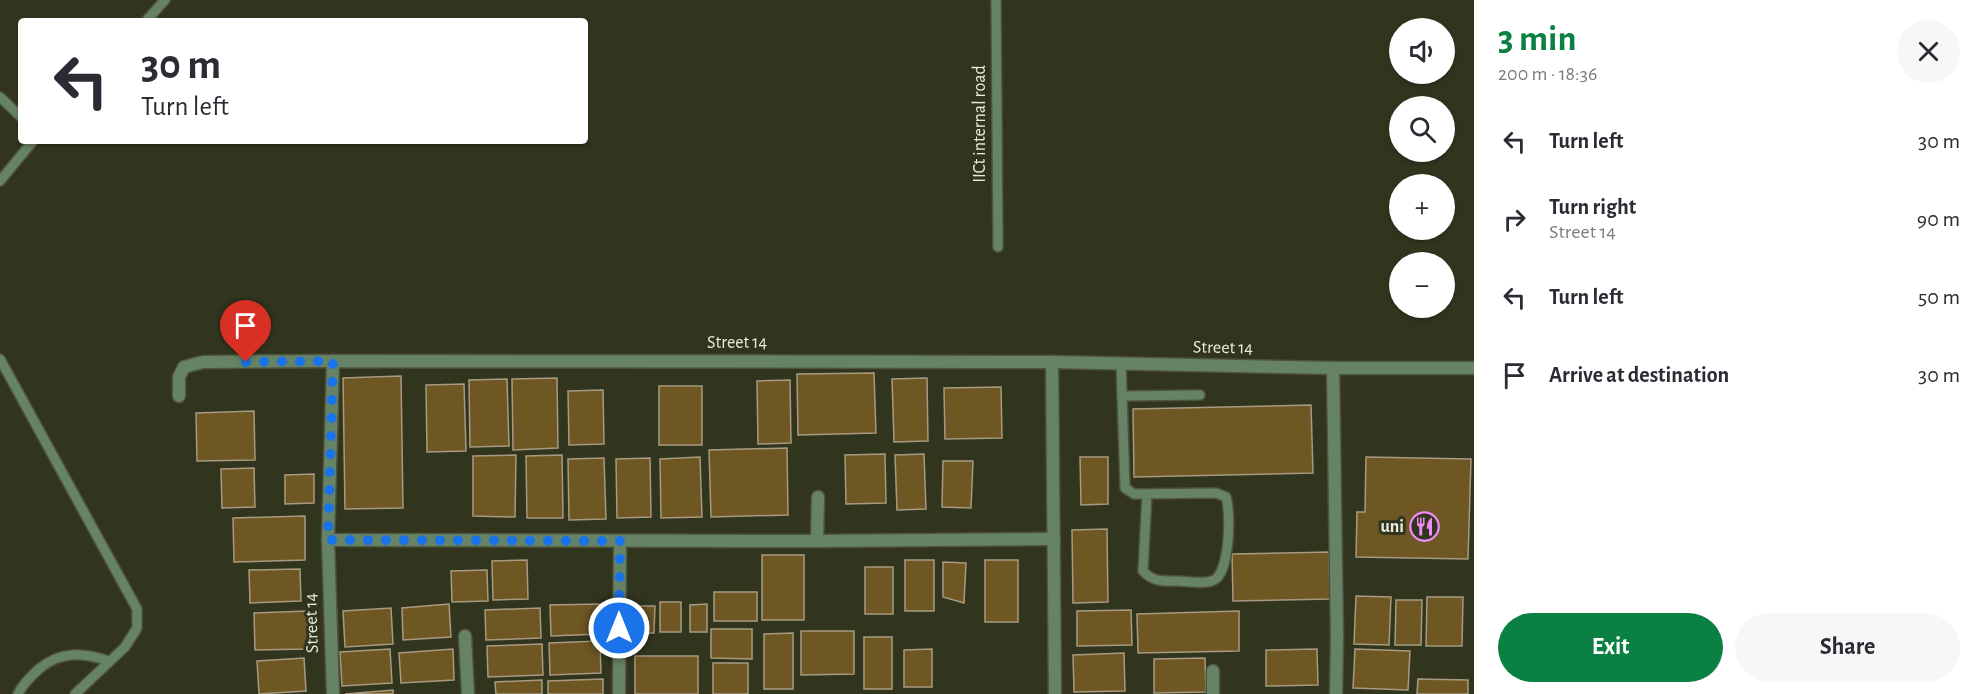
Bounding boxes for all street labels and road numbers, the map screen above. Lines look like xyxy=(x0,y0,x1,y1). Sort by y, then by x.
street label: IICt internal road xyxy=(971,65,989,183)
street label: Street 14 xyxy=(707,334,767,352)
street label: Street 14 xyxy=(1193,338,1254,358)
street label: Street 14 xyxy=(302,592,322,653)

